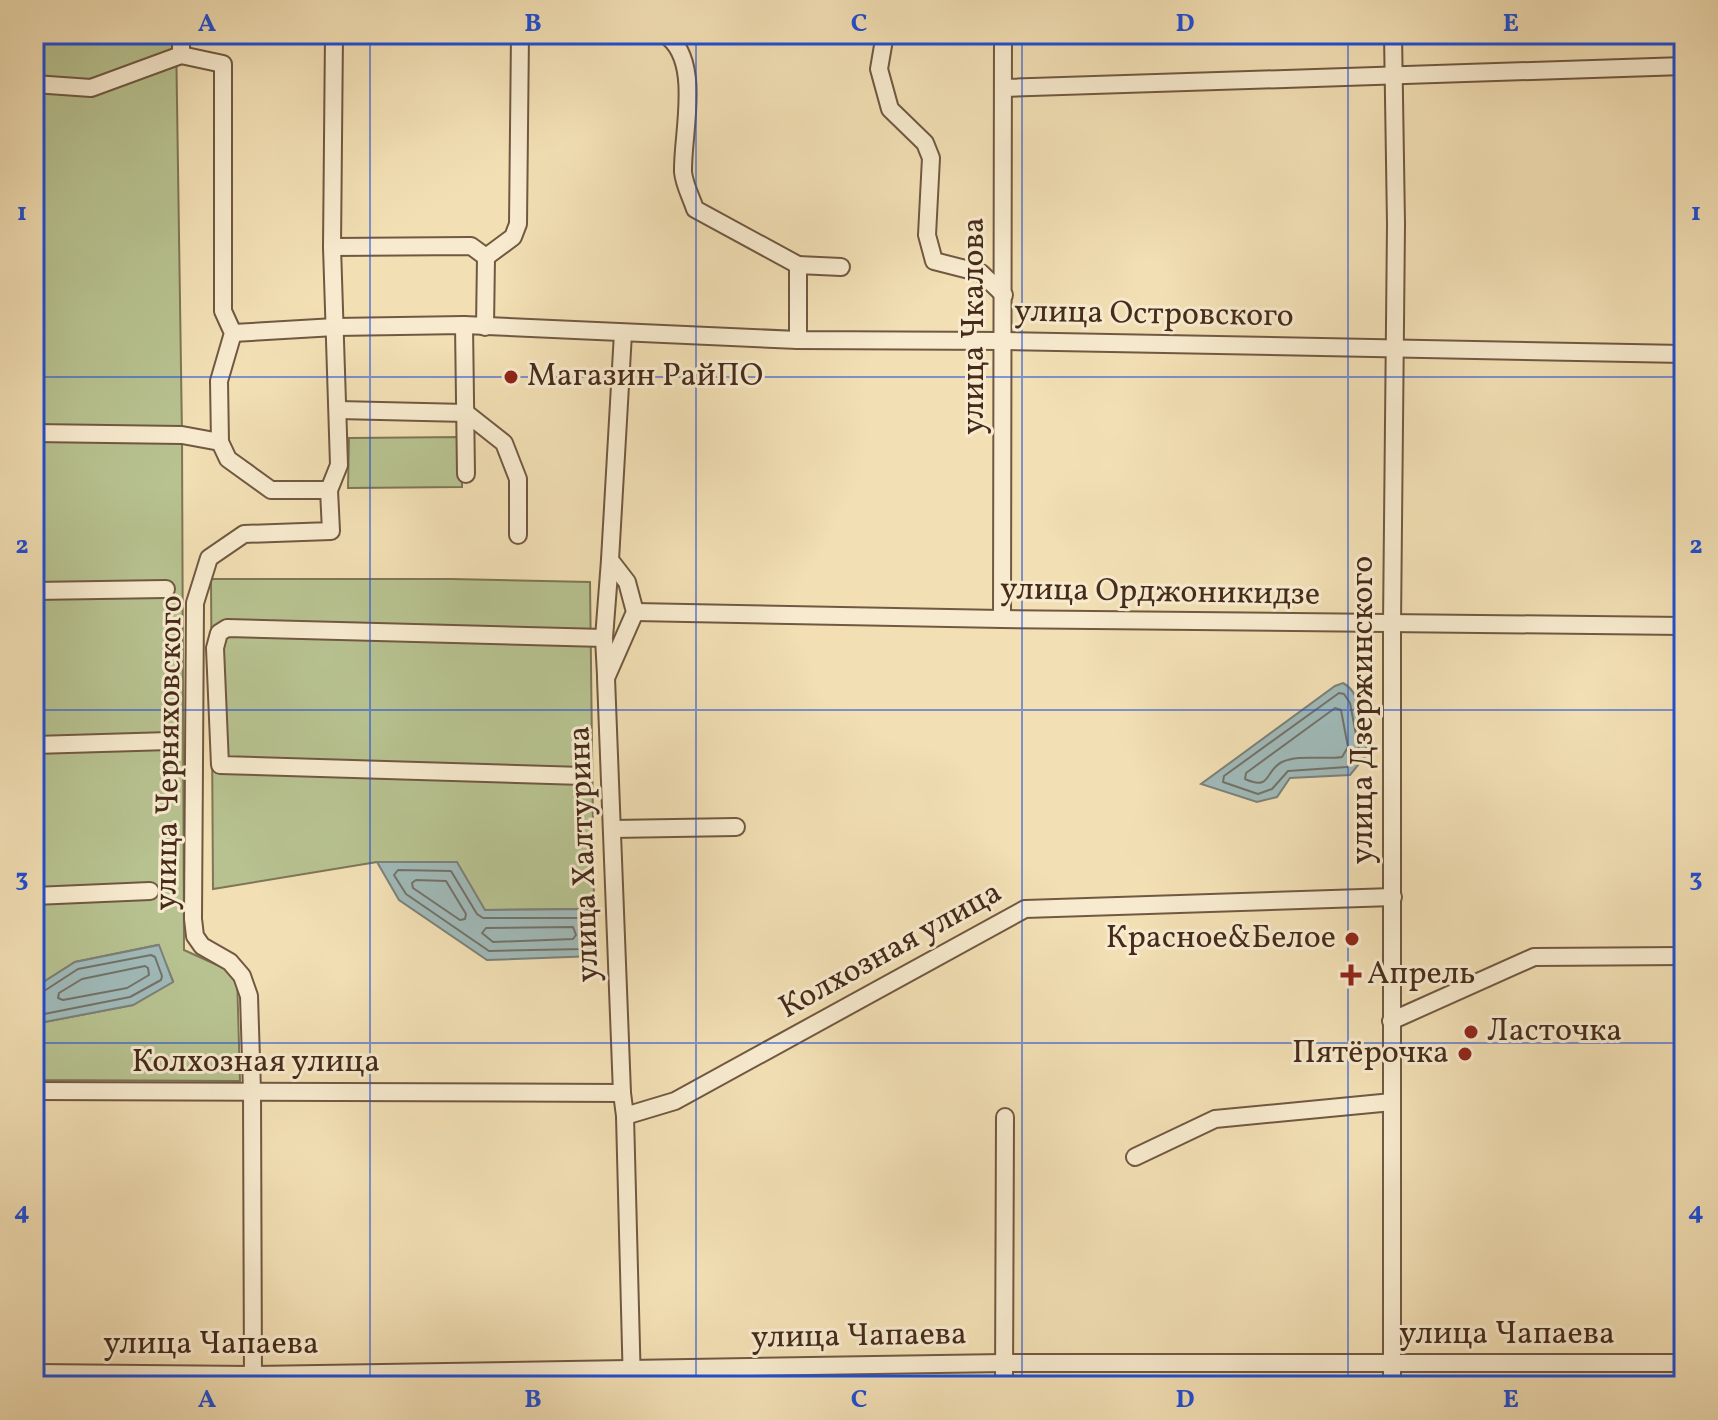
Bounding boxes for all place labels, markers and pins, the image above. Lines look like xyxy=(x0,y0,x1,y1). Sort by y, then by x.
place label: Магазин РайПО xyxy=(527,355,763,399)
marker: Магазин РайПО xyxy=(502,368,520,386)
place label: Красное&Белое xyxy=(1106,917,1336,961)
marker: Красное&Белое xyxy=(1343,930,1361,948)
place label: Апрель xyxy=(1367,953,1475,997)
marker: Апрель xyxy=(1342,966,1360,984)
place label: Ласточка xyxy=(1487,1010,1622,1054)
marker: Ласточка xyxy=(1462,1023,1480,1041)
place label: Пятёрочка xyxy=(1292,1032,1449,1076)
marker: Пятёрочка xyxy=(1456,1045,1474,1063)

